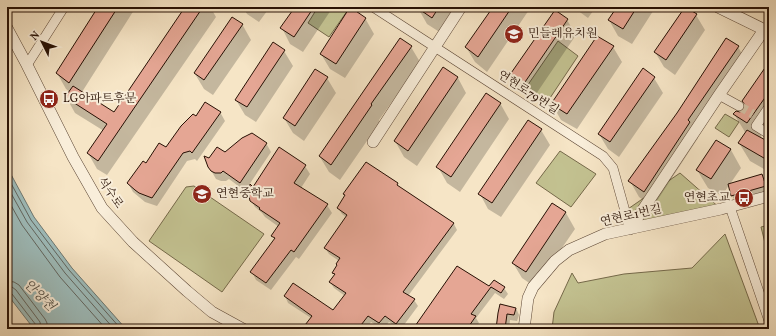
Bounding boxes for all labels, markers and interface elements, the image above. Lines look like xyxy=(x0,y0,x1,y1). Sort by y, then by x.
north arrow xyxy=(22,22,62,62)
school or university icon: 민들레유치원 xyxy=(503,23,525,45)
place label: 민들레유치원 xyxy=(528,26,598,42)
text: N xyxy=(27,28,44,44)
street label: 연현로79번길 xyxy=(494,67,562,119)
bus stop icon: LG아파트후문 xyxy=(38,88,60,110)
place label: LG아파트후문 xyxy=(63,91,137,107)
street label: 석수로 xyxy=(93,174,127,212)
school or university icon: 연현중학교 xyxy=(191,183,213,205)
place label: 연현중학교 xyxy=(216,186,274,202)
bus stop icon: 연현초교 xyxy=(733,187,755,209)
place label: 연현초교 xyxy=(684,190,730,206)
street label: 연현로1번길 xyxy=(599,201,663,231)
water label: 안양천 xyxy=(19,276,60,317)

